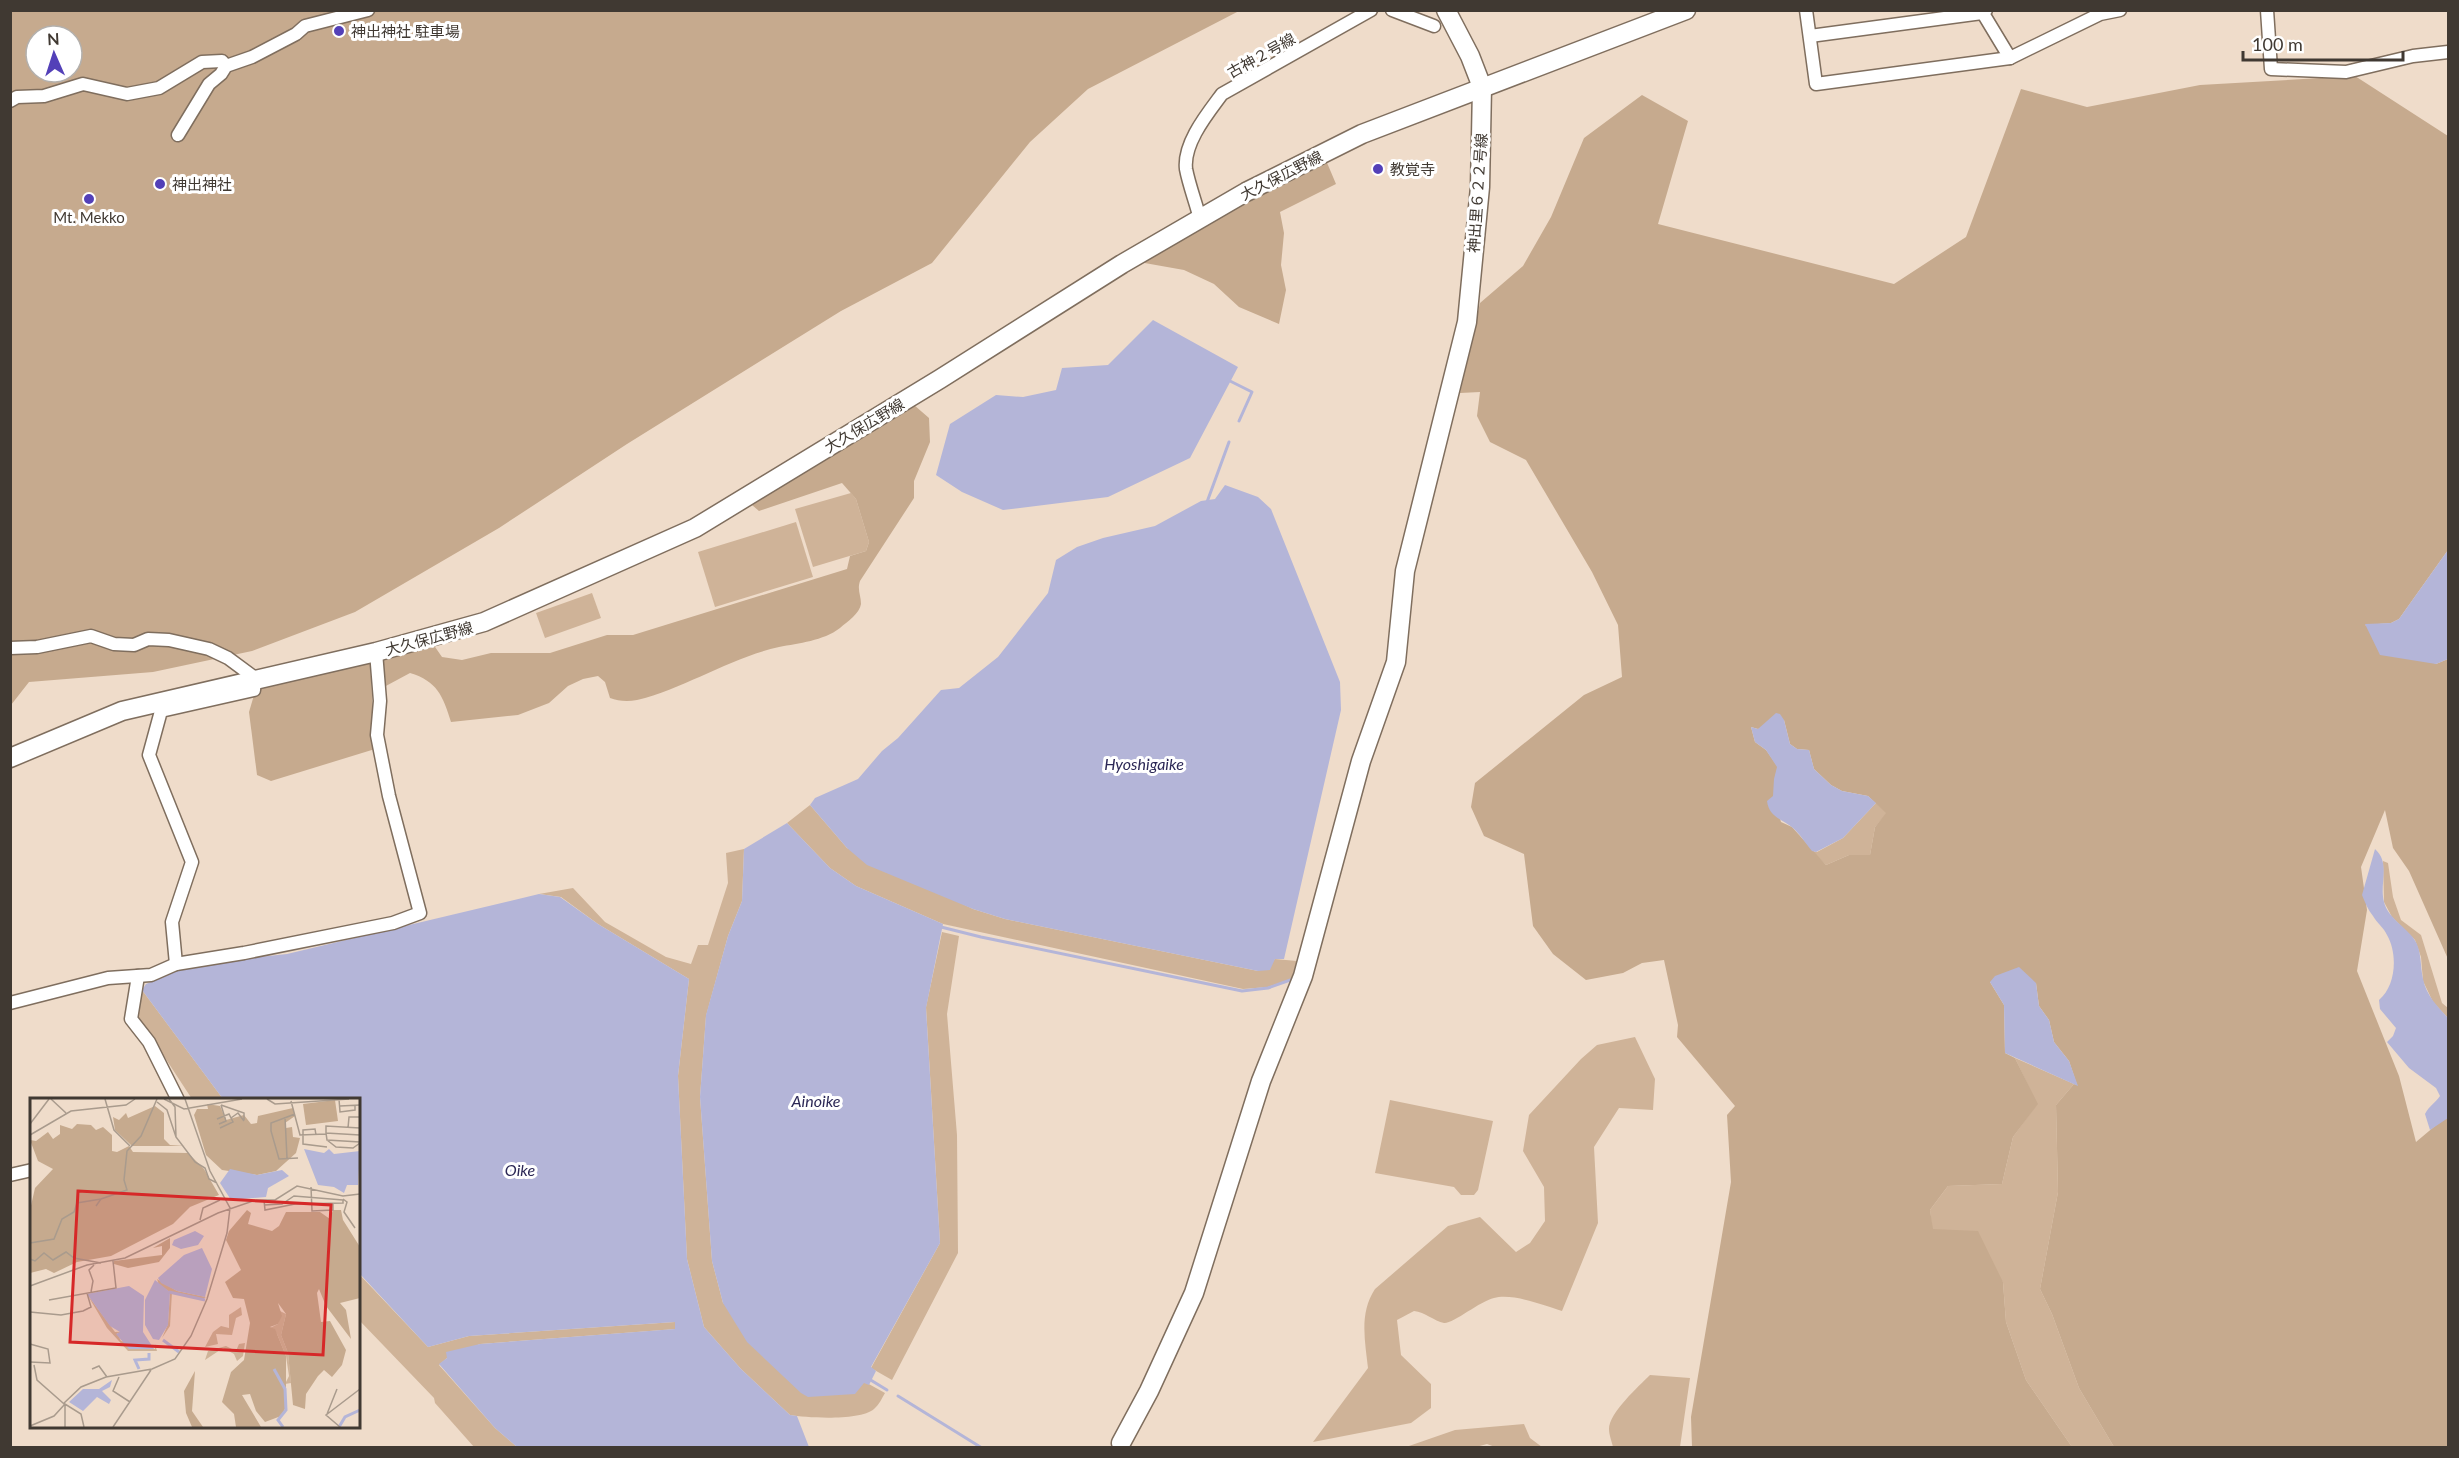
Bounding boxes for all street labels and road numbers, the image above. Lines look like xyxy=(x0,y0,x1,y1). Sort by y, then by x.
street label: 古神２号線 xyxy=(1224,29,1298,81)
street label: 神出里６２２号線 xyxy=(1464,133,1490,253)
street label: 大久保広野線 xyxy=(1237,147,1325,203)
street label: 大久保広野線 xyxy=(821,394,907,456)
street label: 大久保広野線 xyxy=(383,618,475,658)

